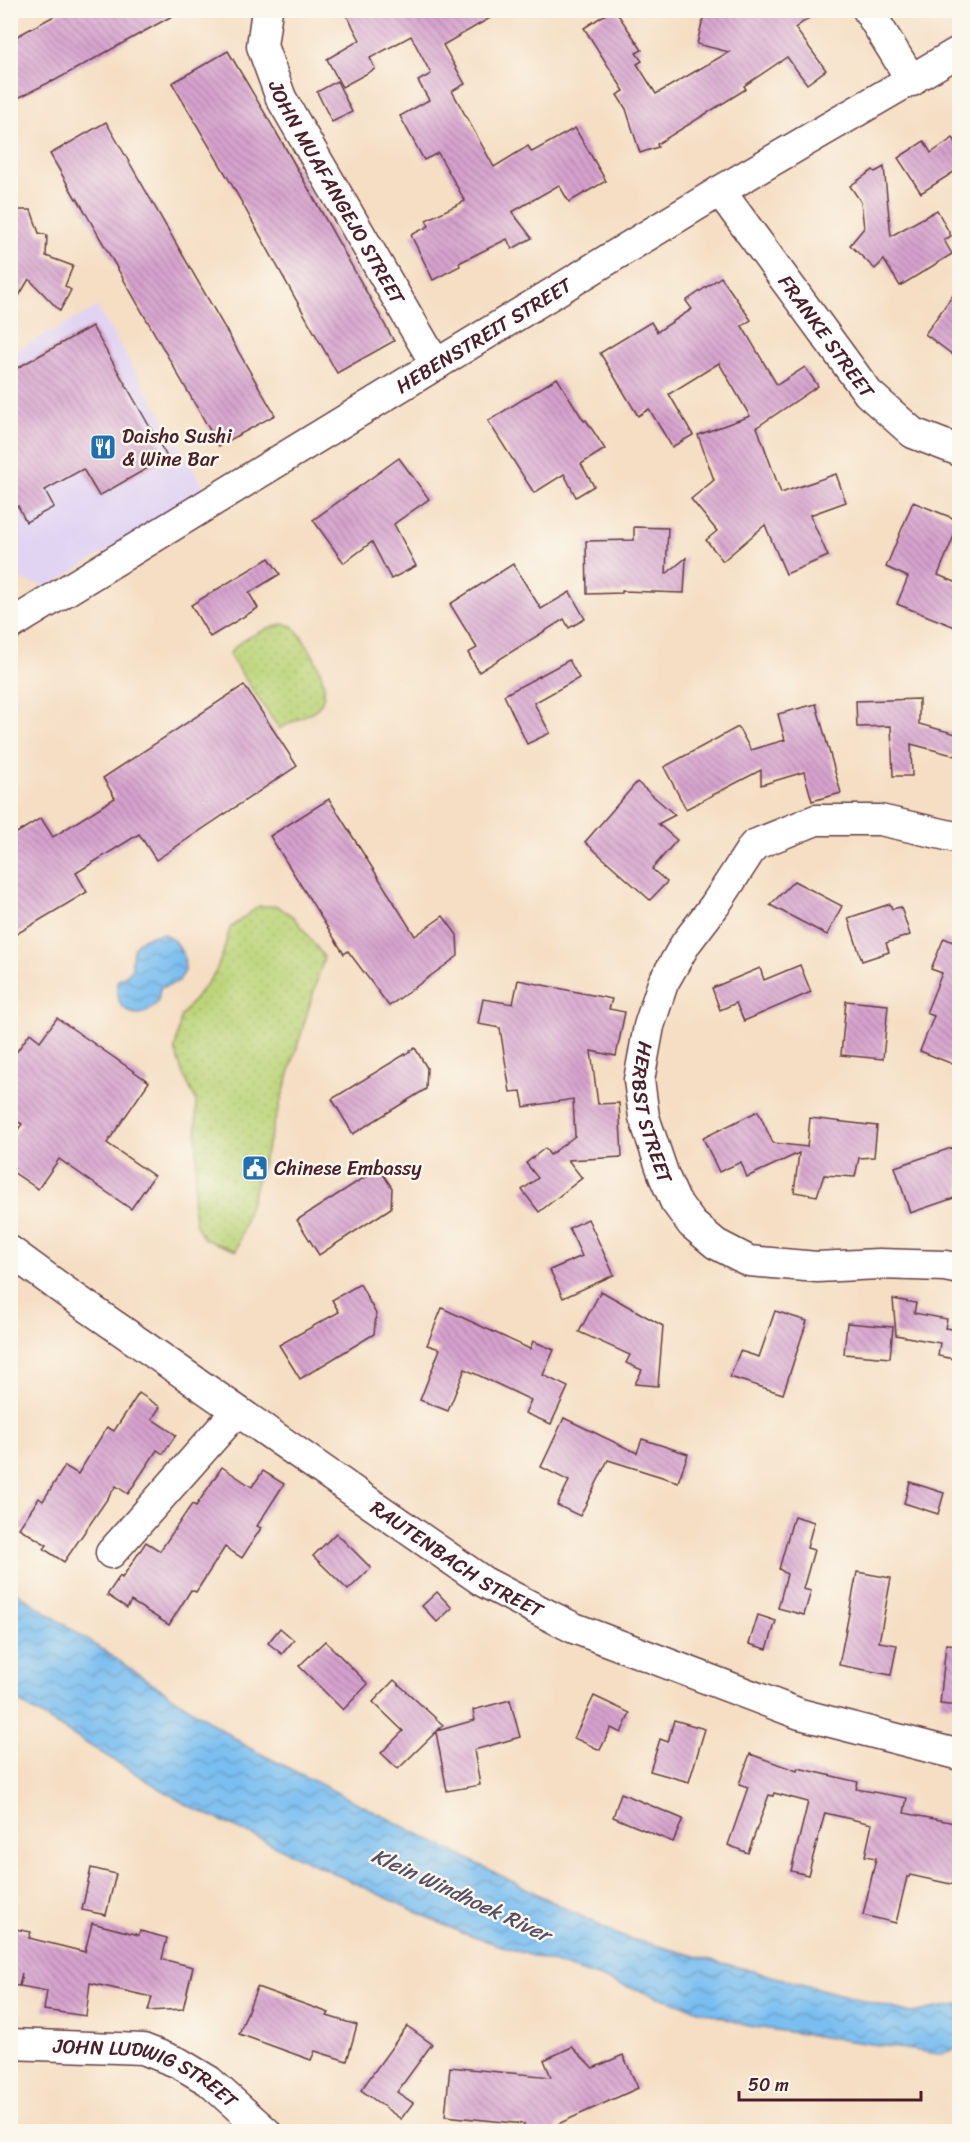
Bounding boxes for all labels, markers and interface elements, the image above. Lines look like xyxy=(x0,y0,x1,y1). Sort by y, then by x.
street label: JOHN MUAFANGEJO STREET xyxy=(258,75,415,312)
street label: HEBENSTREIT STREET xyxy=(389,267,580,403)
street label: FRANKE STREET xyxy=(769,267,885,407)
place label: Daisho Sushi & Wine Bar xyxy=(122,419,233,477)
restaurant icon: Daisho Sushi & Wine Bar xyxy=(88,432,118,462)
street label: HERBST STREET xyxy=(621,1039,683,1190)
place label: Chinese Embassy xyxy=(274,1151,422,1186)
public building icon: Chinese Embassy xyxy=(240,1153,270,1183)
street label: RAUTENBACH STREET xyxy=(363,1491,551,1628)
water label: Klein Windhoek River xyxy=(365,1837,561,1955)
street label: JOHN LUDWIG STREET xyxy=(52,2028,247,2118)
scale bar xyxy=(739,2064,920,2102)
text: 50 m xyxy=(748,2069,789,2101)

